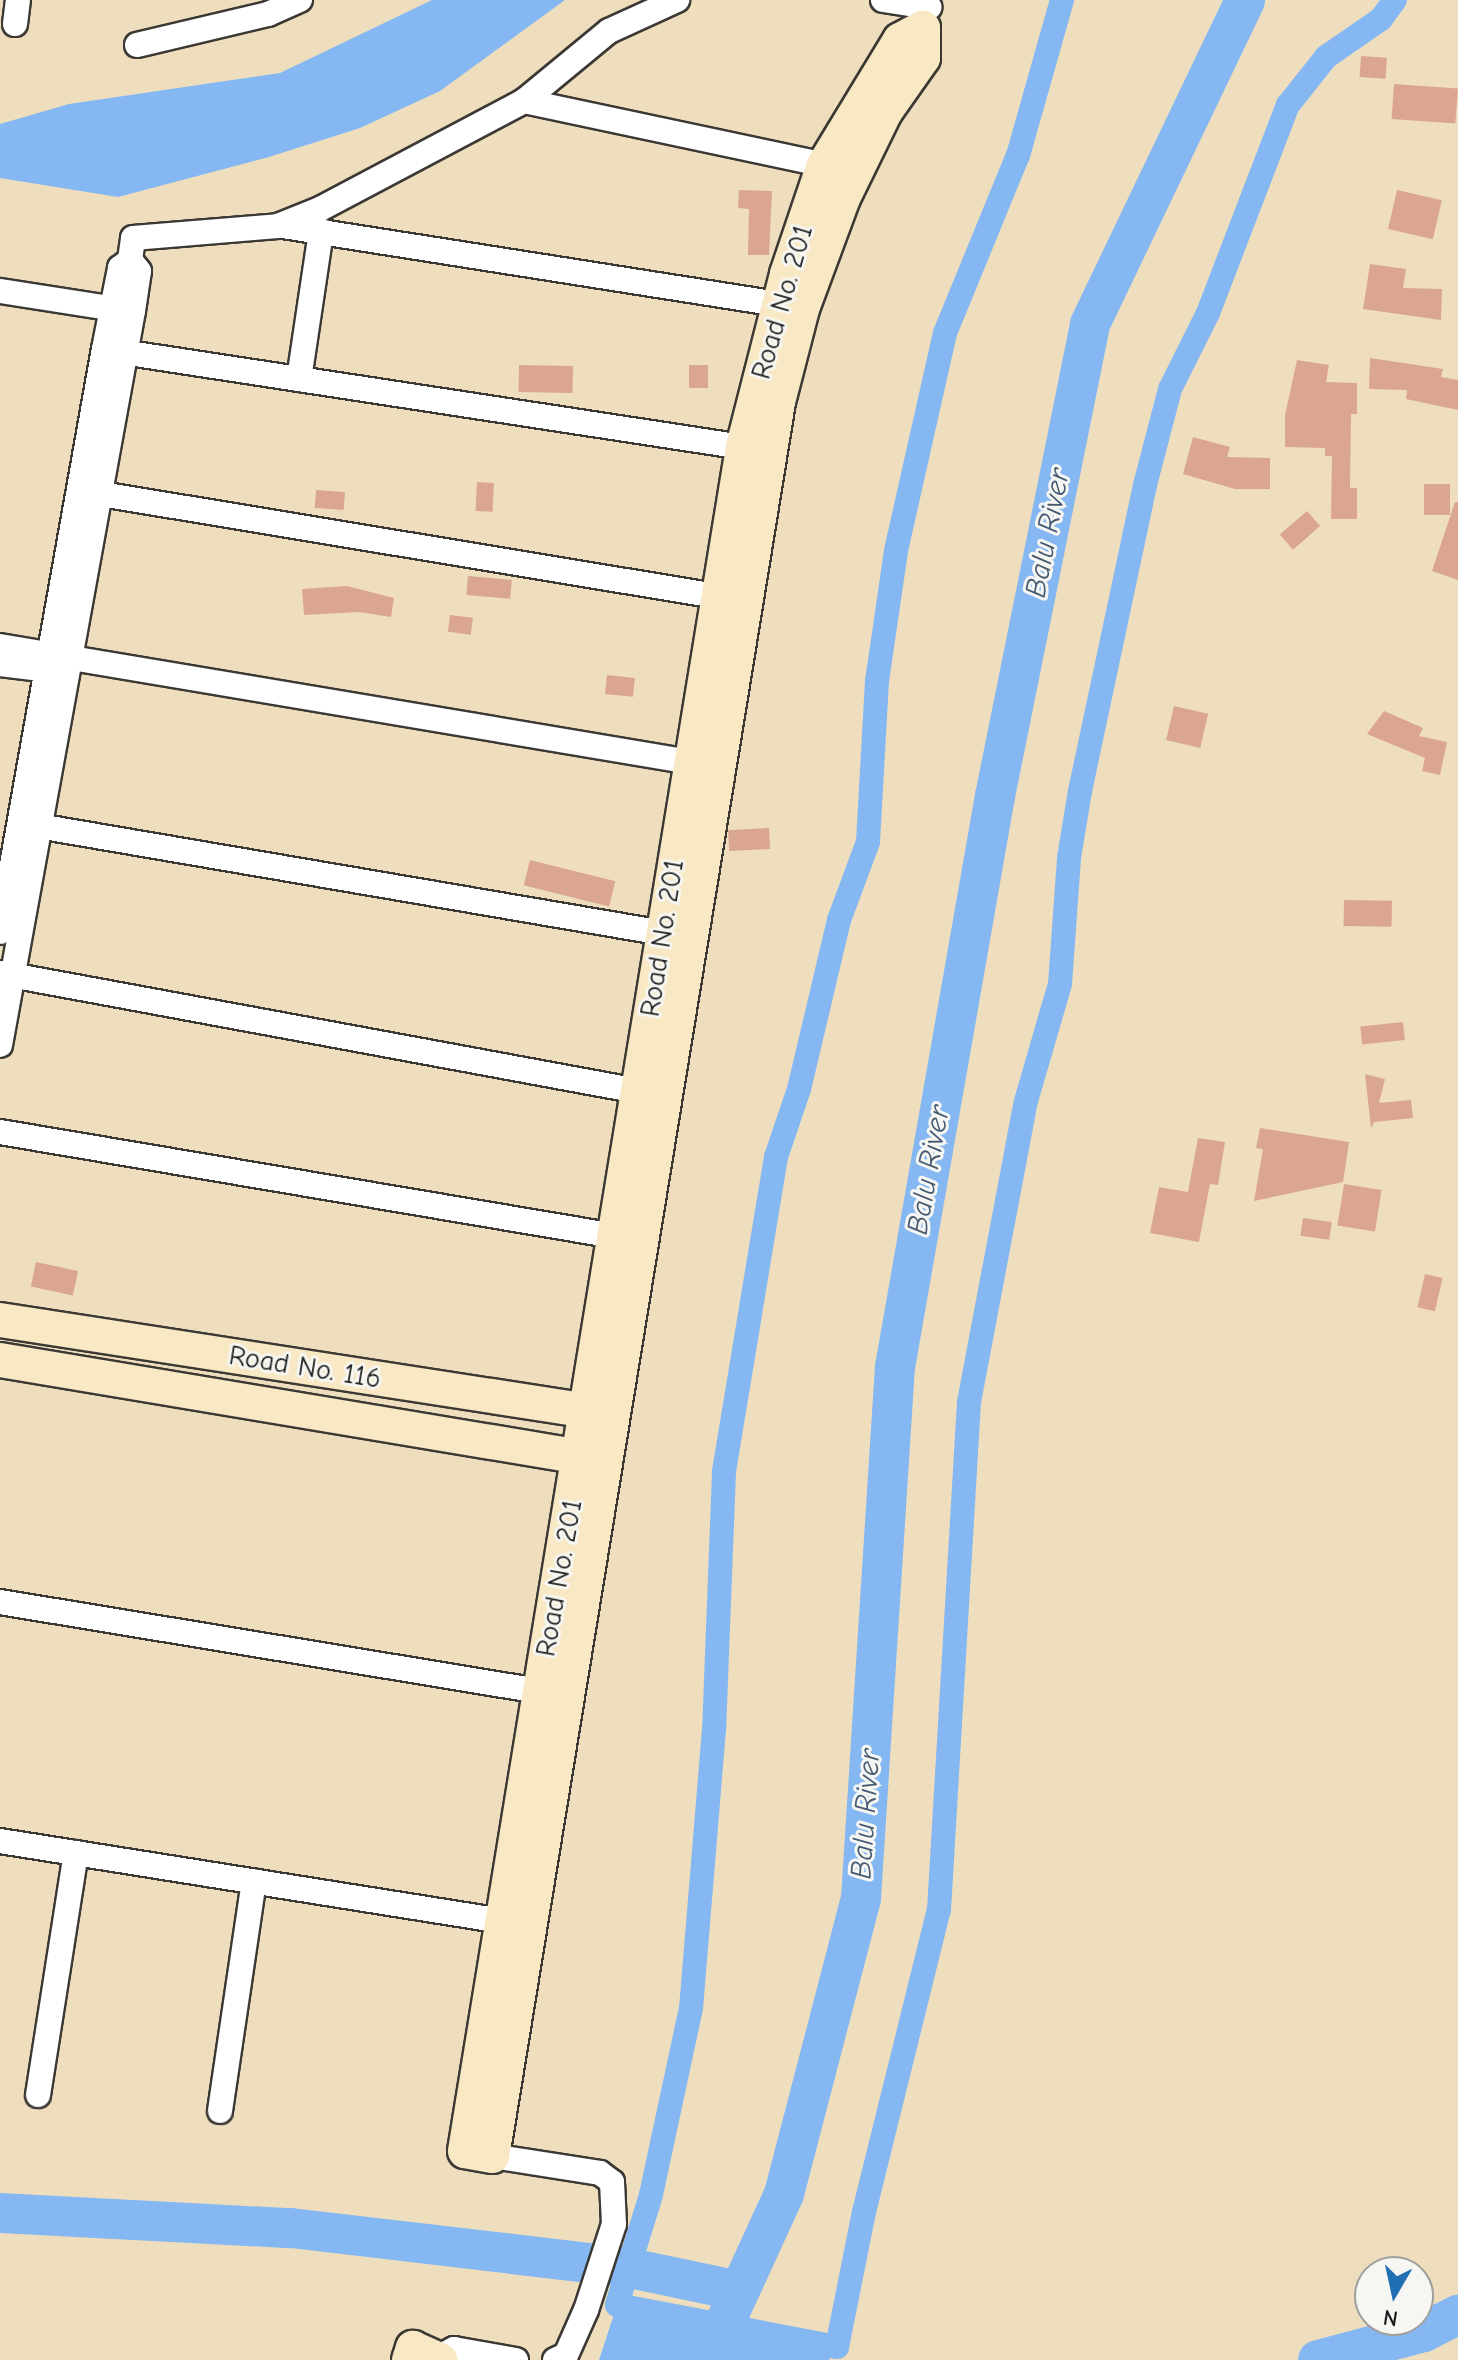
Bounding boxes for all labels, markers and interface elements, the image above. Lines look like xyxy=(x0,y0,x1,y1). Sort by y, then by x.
street label: Road No. 201 xyxy=(744,221,820,383)
water label: Balu River xyxy=(1018,466,1078,600)
street label: Road No. 201 xyxy=(633,857,691,1019)
water label: Balu River xyxy=(900,1103,958,1237)
street label: Road No. 116 xyxy=(227,1338,383,1396)
street label: Road No. 201 xyxy=(529,1497,589,1659)
water label: Balu River xyxy=(843,1748,889,1880)
north arrow xyxy=(1354,2256,1434,2336)
text: N xyxy=(1381,2304,1400,2332)

